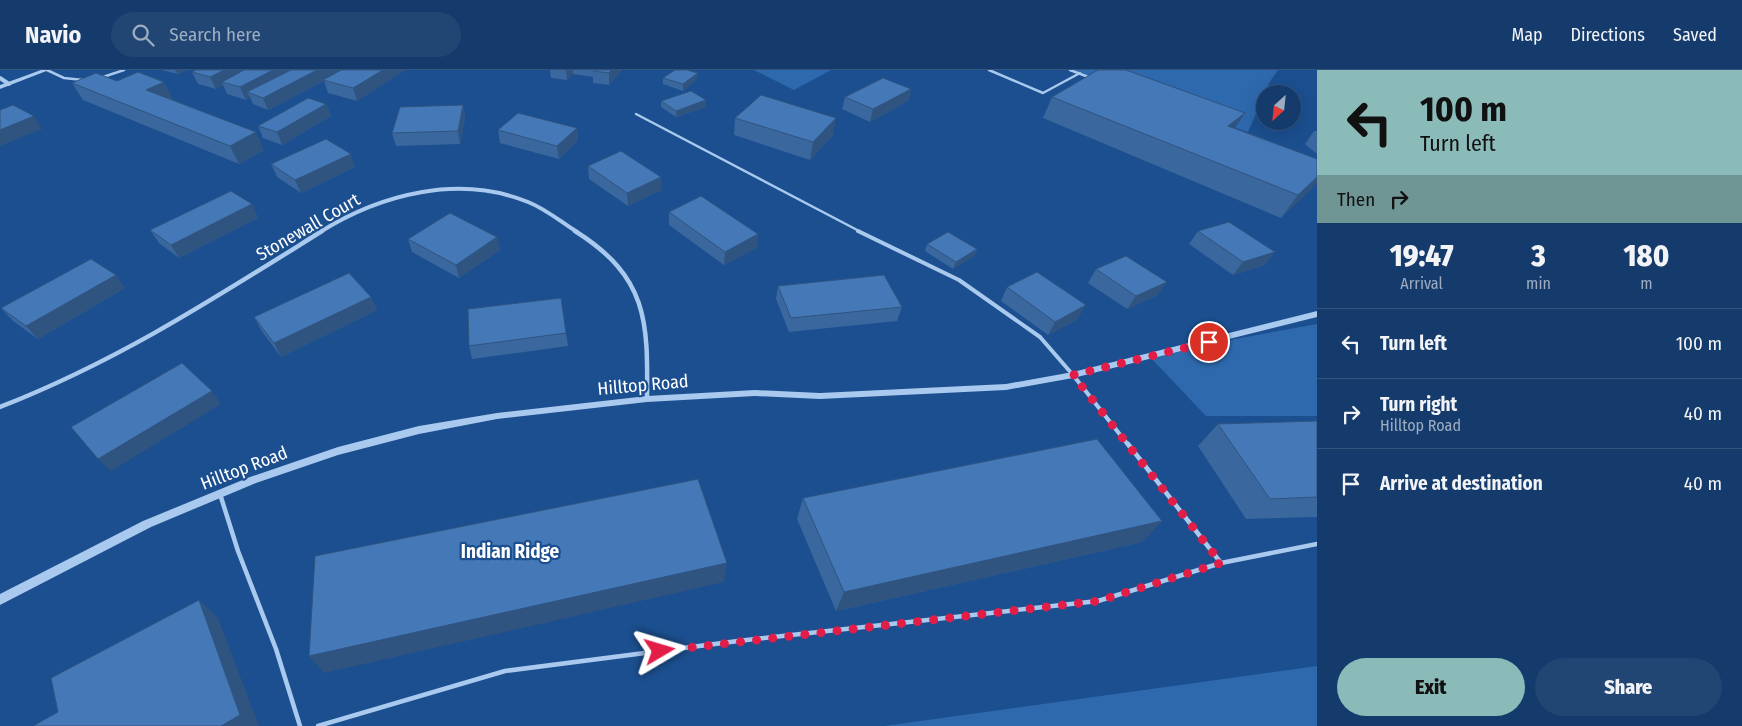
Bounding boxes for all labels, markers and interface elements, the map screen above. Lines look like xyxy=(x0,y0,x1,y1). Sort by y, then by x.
search box xyxy=(111,12,461,57)
text: Navio xyxy=(25,21,81,49)
icon: search xyxy=(129,21,157,49)
text: Search here xyxy=(169,23,261,46)
text: Map xyxy=(1511,24,1543,46)
text: Directions xyxy=(1571,24,1645,46)
text: Saved xyxy=(1673,24,1717,46)
north arrow xyxy=(1256,85,1301,130)
map controls xyxy=(1256,85,1301,130)
text: 100 m xyxy=(1420,88,1507,130)
icon: left xyxy=(1337,90,1402,155)
text: Turn left xyxy=(1420,130,1496,157)
icon: right xyxy=(1385,185,1413,213)
street label: Stonewall Court xyxy=(252,188,364,266)
text: Then xyxy=(1337,188,1375,211)
text: 19:47 xyxy=(1390,238,1453,274)
text: 3 xyxy=(1531,238,1546,274)
text: 180 xyxy=(1624,238,1669,274)
text: Arrival xyxy=(1400,274,1443,293)
text: min xyxy=(1526,274,1551,293)
text: m xyxy=(1640,274,1653,293)
pin xyxy=(1188,321,1230,363)
icon: arrive xyxy=(1195,328,1223,356)
icon: left xyxy=(1337,330,1365,358)
text: Turn left xyxy=(1380,332,1447,355)
text: 100 m xyxy=(1676,332,1722,355)
street label: Hilltop Road xyxy=(597,370,689,400)
text: Turn right xyxy=(1380,393,1457,416)
icon: right xyxy=(1337,400,1365,428)
text: 40 m xyxy=(1684,402,1722,425)
text: Hilltop Road xyxy=(1380,416,1461,435)
street label: Hilltop Road xyxy=(198,441,290,495)
icon: arrive xyxy=(1337,470,1365,498)
text: Arrive at destination xyxy=(1380,472,1543,495)
text: 40 m xyxy=(1684,472,1722,495)
district label: Indian Ridge xyxy=(461,540,560,563)
position arrow xyxy=(633,624,685,676)
button: Exit xyxy=(1337,658,1525,716)
button: Share xyxy=(1535,658,1722,716)

